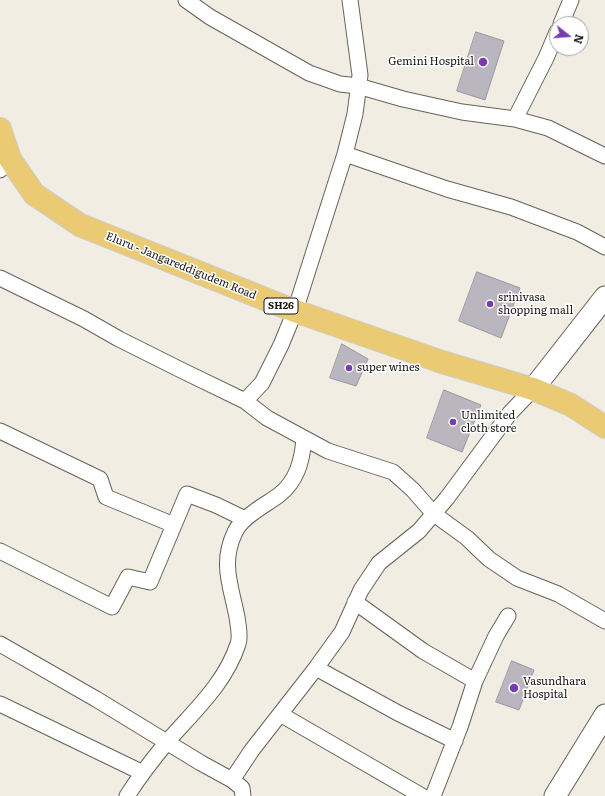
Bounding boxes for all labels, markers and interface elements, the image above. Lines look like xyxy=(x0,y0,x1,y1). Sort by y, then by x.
north arrow xyxy=(549,16,589,56)
text: N xyxy=(571,32,589,46)
place label: Gemini Hospital xyxy=(388,55,474,69)
marker: Gemini Hospital xyxy=(477,56,489,68)
street label: Eluru - Jangareddigudem Road xyxy=(104,230,258,302)
place label: srinivasa shopping mall xyxy=(498,291,573,317)
road number: SH26 xyxy=(264,298,298,314)
marker: srinivasa shopping mall xyxy=(485,299,495,309)
place label: super wines xyxy=(357,361,420,375)
marker: super wines xyxy=(344,363,354,373)
place label: Unlimited cloth store xyxy=(461,409,517,435)
marker: Unlimited cloth store xyxy=(448,417,458,427)
place label: Vasundhara Hospital xyxy=(523,675,586,701)
marker: Vasundhara Hospital xyxy=(508,682,520,694)

